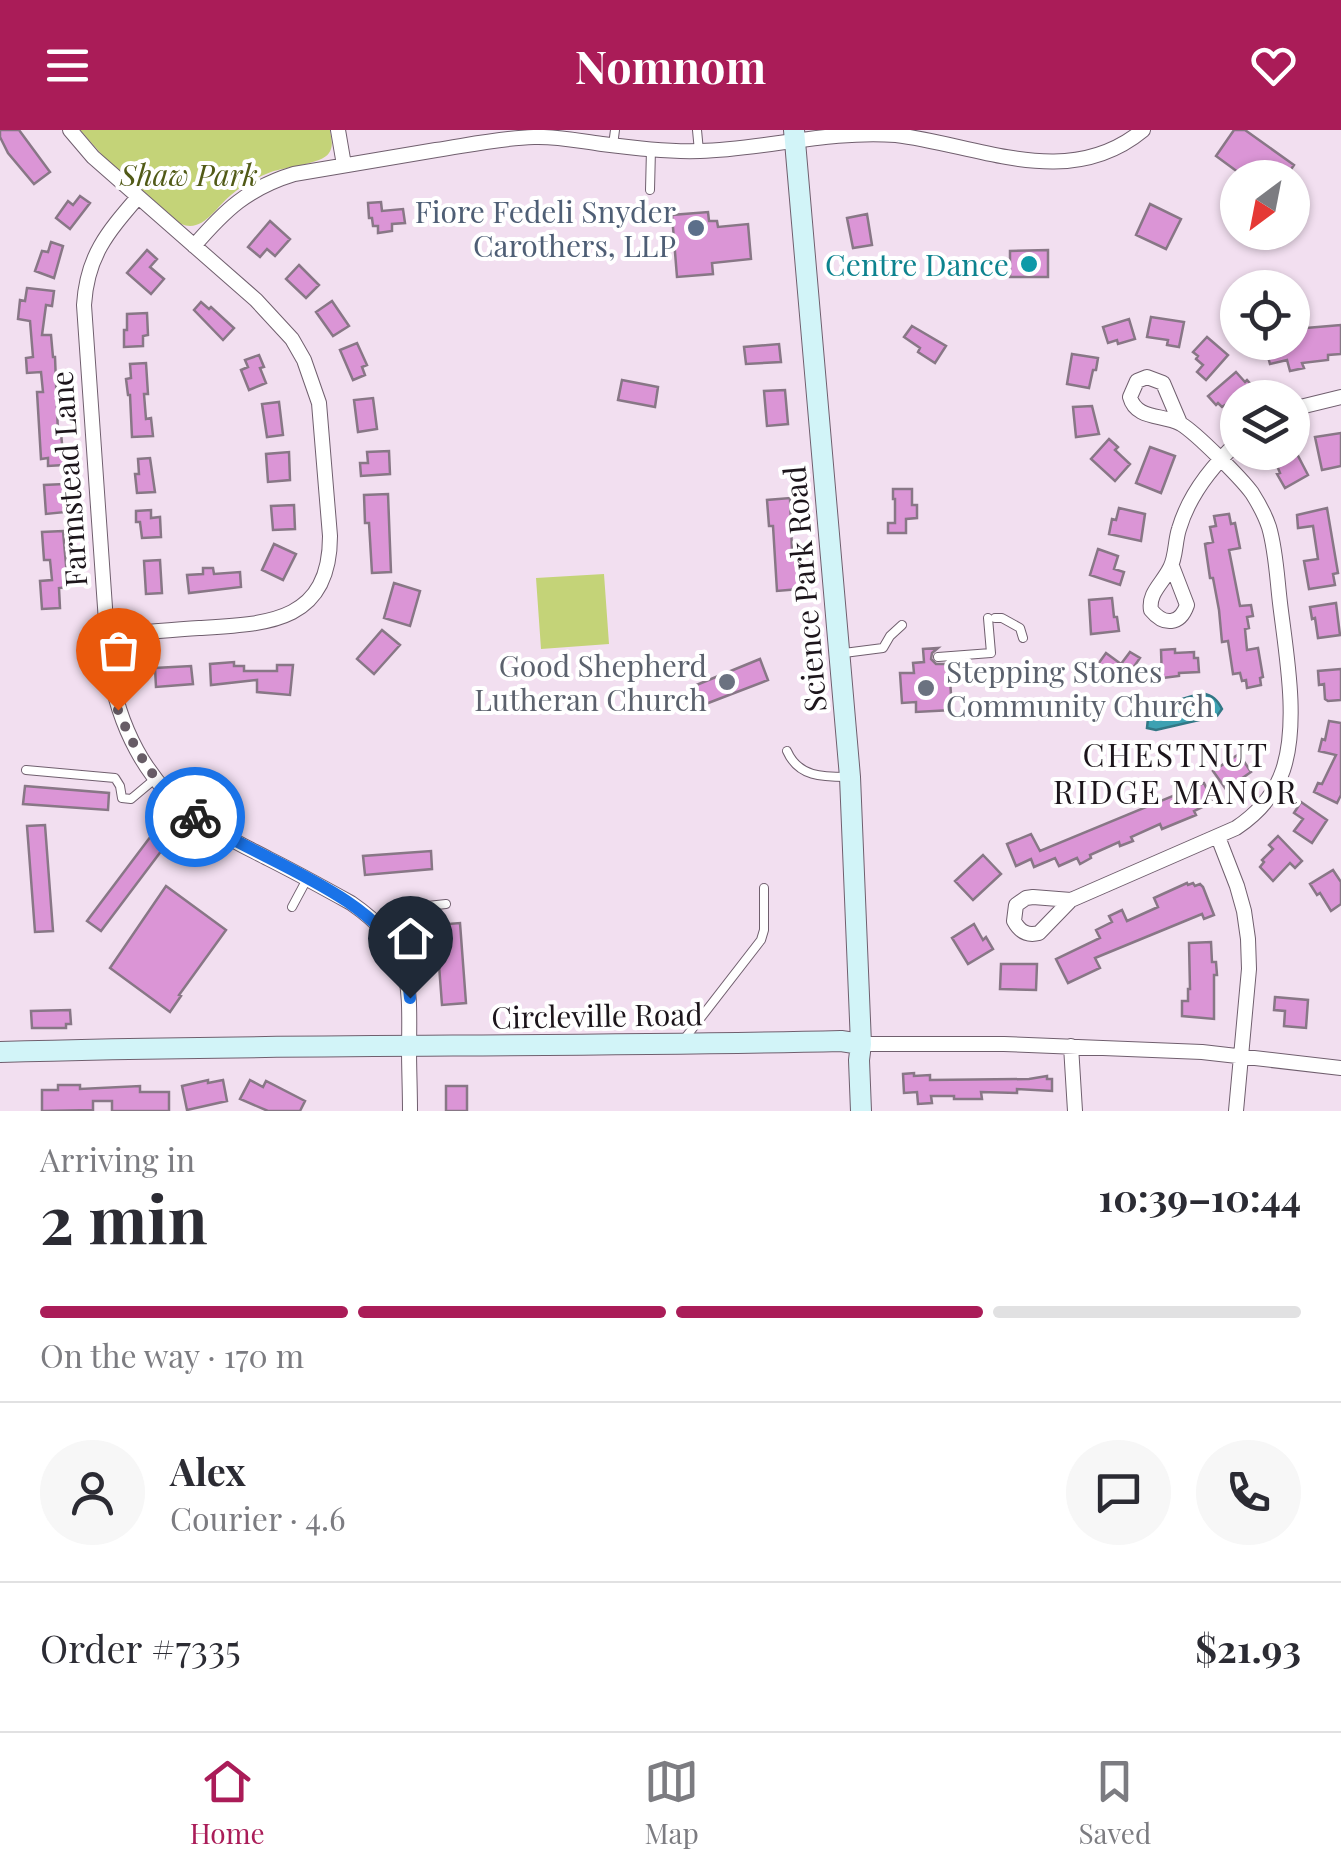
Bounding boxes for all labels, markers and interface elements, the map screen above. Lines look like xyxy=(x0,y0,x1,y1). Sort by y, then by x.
text: Nomnom xyxy=(575,35,766,95)
icon: menu xyxy=(40,38,95,93)
icon: heart xyxy=(1246,38,1301,93)
park label: Shaw Park xyxy=(119,154,258,194)
north arrow xyxy=(1220,160,1310,250)
map controls xyxy=(1220,160,1310,470)
place label: Fiore Fedeli Snyder Carothers, LLP xyxy=(415,191,676,265)
marker: Fiore Fedeli Snyder Carothers, LLP xyxy=(685,217,707,239)
place label: Centre Dance xyxy=(825,244,1009,284)
marker: Centre Dance xyxy=(1018,253,1040,275)
button: locate xyxy=(1220,270,1310,360)
street label: Farmstead Lane xyxy=(41,370,95,588)
button: layers xyxy=(1220,380,1310,470)
street label: Science Park Road xyxy=(773,464,835,714)
pin xyxy=(76,608,161,711)
icon: bag xyxy=(91,623,146,678)
place label: Good Shepherd Lutheran Church xyxy=(474,645,707,719)
place label: Stepping Stones Community Church xyxy=(946,651,1214,725)
marker: Good Shepherd Lutheran Church xyxy=(716,671,738,693)
marker: Stepping Stones Community Church xyxy=(915,677,937,699)
district label: CHESTNUT RIDGE MANOR xyxy=(1053,732,1299,812)
courier xyxy=(145,767,245,867)
icon: bike xyxy=(168,790,223,845)
pin xyxy=(368,896,453,999)
icon: home xyxy=(383,911,438,966)
street label: Circleville Road xyxy=(491,993,703,1037)
text: Arriving in xyxy=(40,1137,195,1180)
text: 10:39–10:44 xyxy=(1099,1171,1301,1222)
text: 2 min xyxy=(40,1174,208,1260)
text: On the way · 170 m xyxy=(40,1333,304,1376)
button: person xyxy=(40,1440,145,1545)
button: chat xyxy=(1066,1440,1171,1545)
button: phone xyxy=(1196,1440,1301,1545)
text: Alex xyxy=(170,1445,246,1496)
text: Courier · 4.6 xyxy=(170,1496,346,1539)
text: Order #7335 xyxy=(40,1622,241,1673)
text: $21.93 xyxy=(1195,1622,1301,1673)
tab: Home xyxy=(190,1754,265,1851)
tab: Map xyxy=(644,1754,699,1851)
tab: Saved xyxy=(1078,1754,1151,1851)

